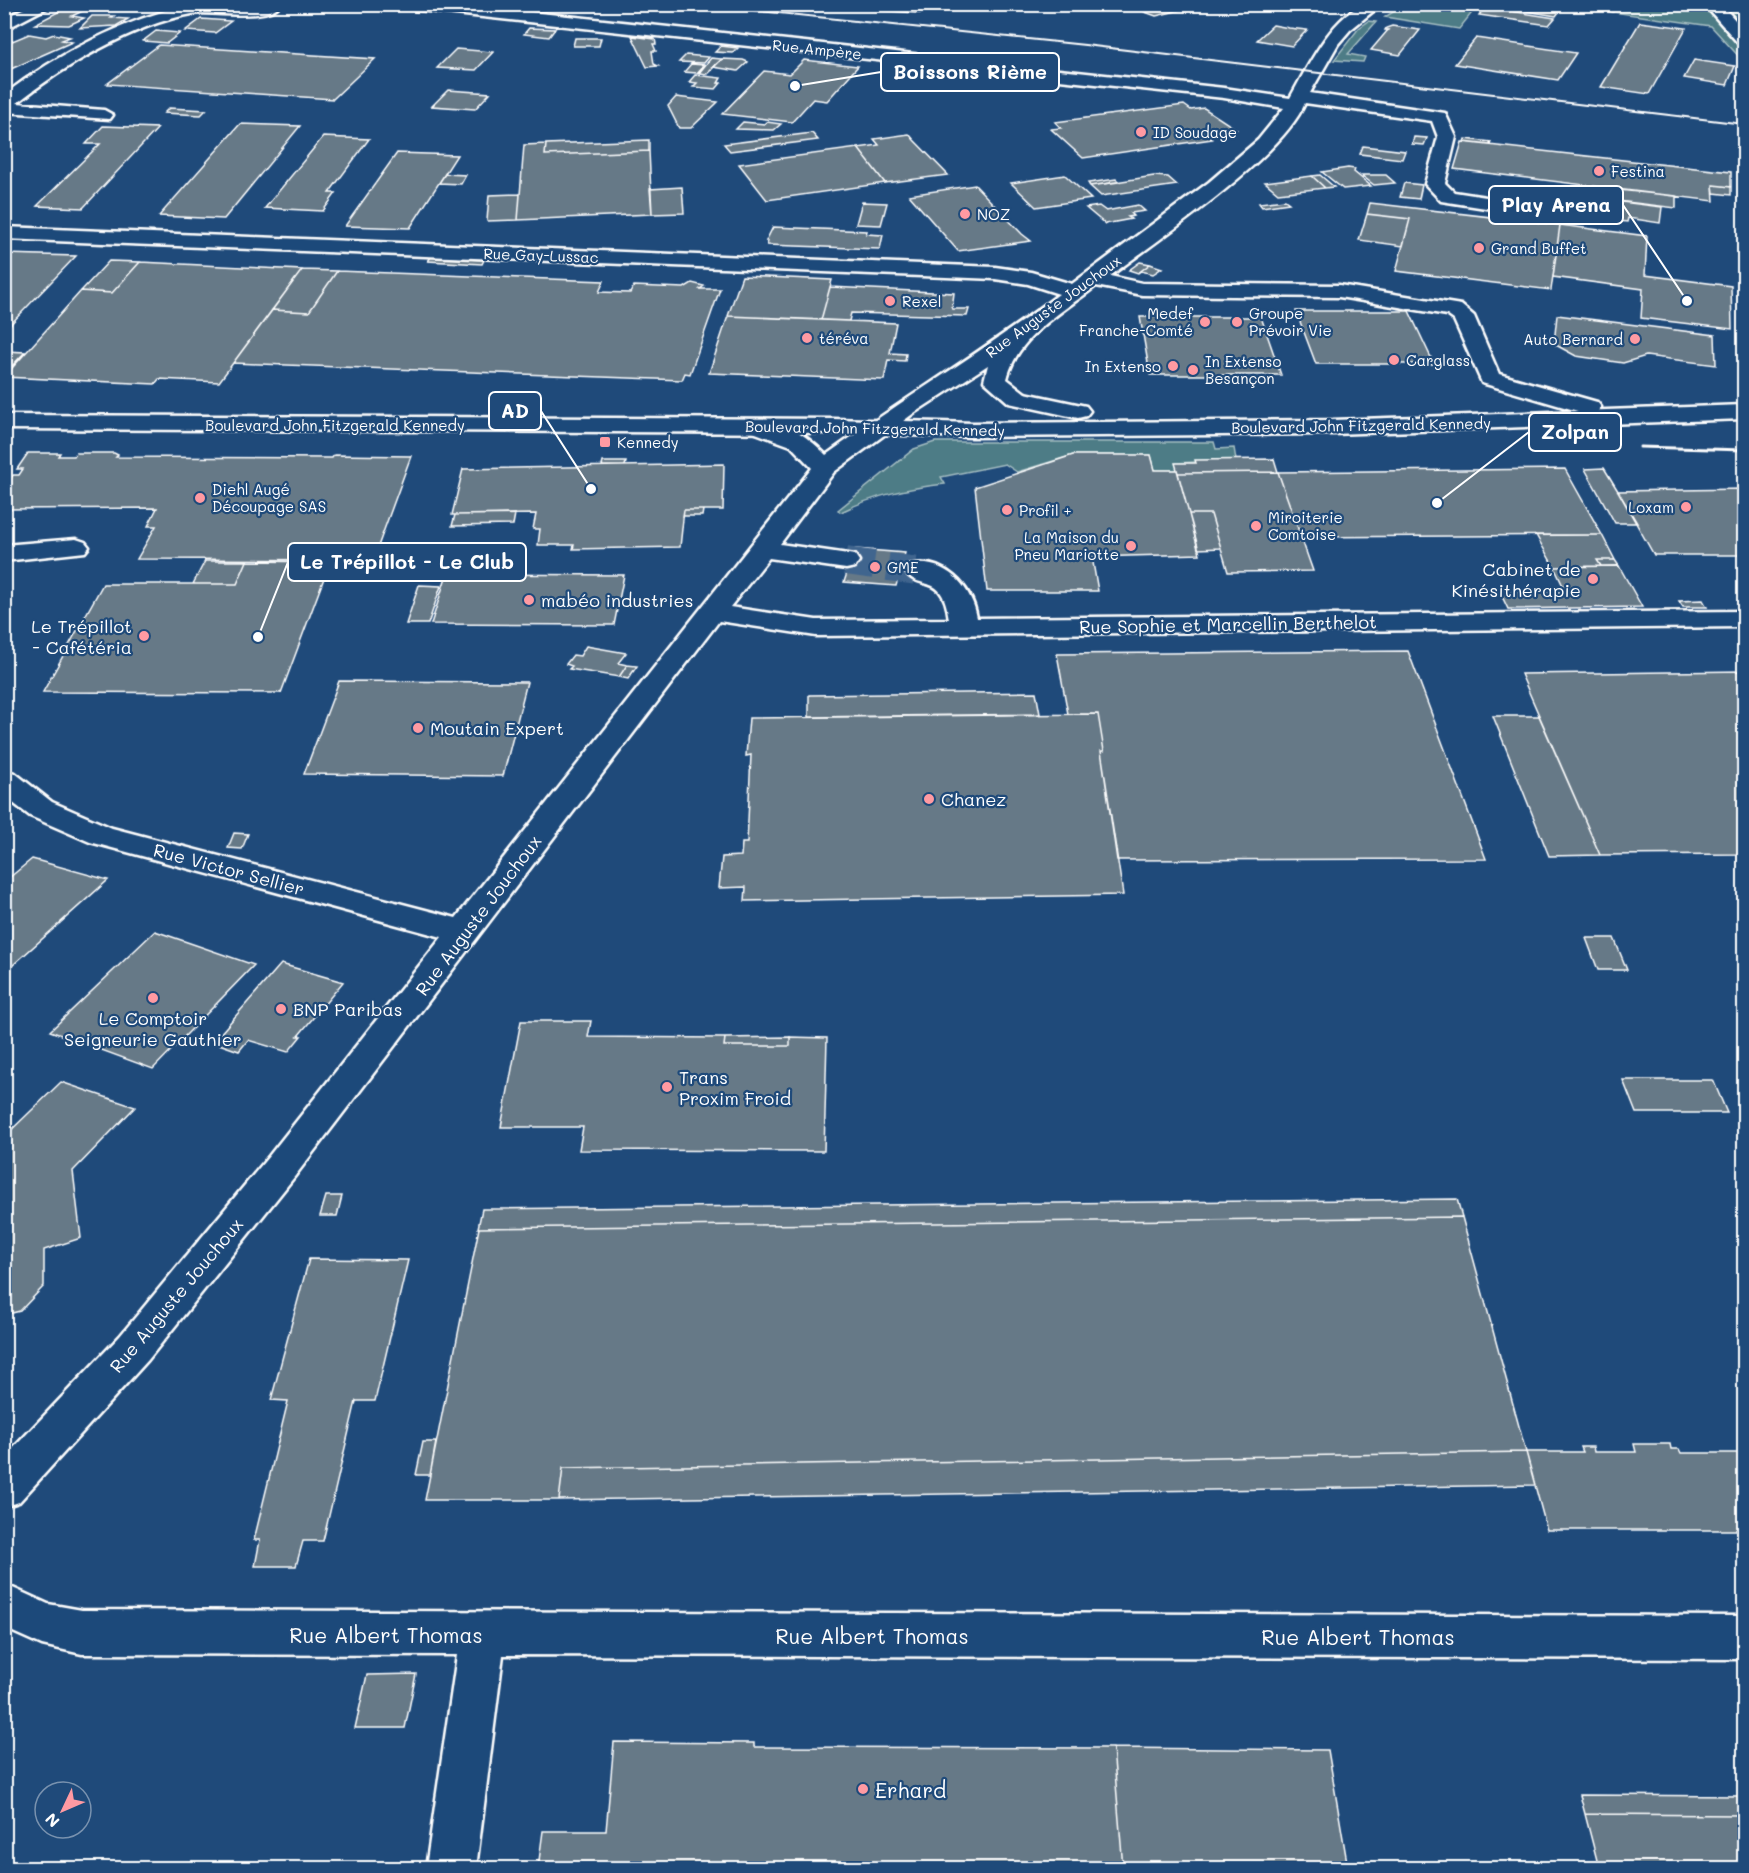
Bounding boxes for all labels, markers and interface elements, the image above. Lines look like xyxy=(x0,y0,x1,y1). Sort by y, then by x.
street label: Rue Ampère xyxy=(771,34,863,64)
callout: Boissons Rième xyxy=(881,53,1059,91)
text: Boissons Rième xyxy=(893,58,1047,84)
place label: ID Soudage xyxy=(1153,122,1237,142)
marker: ID Soudage xyxy=(1134,125,1148,139)
place label: Festina xyxy=(1611,161,1665,181)
marker: Festina xyxy=(1592,164,1606,178)
callout: Play Arena xyxy=(1489,186,1623,224)
text: Play Arena xyxy=(1501,191,1611,217)
place label: NOZ xyxy=(977,204,1010,224)
marker: NOZ xyxy=(958,207,972,221)
place label: Grand Buffet xyxy=(1491,238,1587,258)
marker: Grand Buffet xyxy=(1472,241,1486,255)
street label: Rue Gay-Lussac xyxy=(483,243,599,267)
street label: Rue Auguste Jouchoux xyxy=(981,250,1125,362)
place label: Rexel xyxy=(902,291,942,311)
marker: Rexel xyxy=(883,294,897,308)
place label: Medef Franche-Comté xyxy=(1079,303,1194,340)
place label: Groupe Prévoir Vie xyxy=(1249,303,1332,340)
marker: Medef Franche-Comté xyxy=(1198,315,1212,329)
marker: Groupe Prévoir Vie xyxy=(1230,315,1244,329)
place label: téréva xyxy=(819,328,869,348)
place label: Auto Bernard xyxy=(1523,329,1623,349)
marker: téréva xyxy=(800,331,814,345)
marker: Auto Bernard xyxy=(1628,332,1642,346)
place label: Carglass xyxy=(1406,350,1470,370)
place label: In Extenso Besançon xyxy=(1205,351,1281,388)
marker: Carglass xyxy=(1387,353,1401,367)
place label: In Extenso xyxy=(1085,356,1161,376)
marker: In Extenso xyxy=(1166,359,1180,373)
marker: In Extenso Besançon xyxy=(1186,363,1200,377)
callout: AD xyxy=(489,392,541,430)
text: AD xyxy=(501,397,529,423)
street label: Boulevard John Fitzgerald Kennedy xyxy=(1231,413,1491,437)
callout: Zolpan xyxy=(1529,413,1621,451)
street label: Boulevard John Fitzgerald Kennedy xyxy=(205,415,465,435)
street label: Boulevard John Fitzgerald Kennedy xyxy=(745,416,1005,440)
text: Zolpan xyxy=(1541,418,1609,444)
place label: Kennedy xyxy=(617,432,679,452)
marker: Kennedy xyxy=(598,435,612,449)
place label: Diehl Augé Découpage SAS xyxy=(212,479,326,516)
marker: Diehl Augé Découpage SAS xyxy=(193,491,207,505)
place label: Loxam xyxy=(1628,497,1674,517)
place label: Profil + xyxy=(1019,500,1072,520)
marker: Loxam xyxy=(1679,500,1693,514)
marker: Profil + xyxy=(1000,503,1014,517)
place label: Miroiterie Comtoise xyxy=(1268,507,1343,544)
marker: Miroiterie Comtoise xyxy=(1249,519,1263,533)
place label: La Maison du Pneu Mariotte xyxy=(1014,527,1119,564)
marker: La Maison du Pneu Mariotte xyxy=(1124,539,1138,553)
callout: Le Trépillot - Le Club xyxy=(288,543,526,581)
text: Le Trépillot - Le Club xyxy=(300,548,514,574)
place label: GME xyxy=(887,557,919,577)
place label: Cabinet de Kinésithérapie xyxy=(1452,557,1581,602)
marker: GME xyxy=(868,560,882,574)
marker: Cabinet de Kinésithérapie xyxy=(1586,572,1600,586)
place label: mabéo industries xyxy=(541,588,693,612)
marker: mabéo industries xyxy=(522,593,536,607)
street label: Rue Sophie et Marcellin Berthelot xyxy=(1079,609,1377,639)
place label: Le Trépillot - Cafétéria xyxy=(31,614,132,659)
marker: Le Trépillot - Cafétéria xyxy=(137,629,151,643)
place label: Moutain Expert xyxy=(430,716,564,740)
marker: Moutain Expert xyxy=(411,721,425,735)
place label: Chanez xyxy=(941,787,1006,811)
marker: Chanez xyxy=(922,792,936,806)
street label: Rue Auguste Jouchoux xyxy=(410,830,546,1000)
street label: Rue Victor Sellier xyxy=(151,837,307,901)
marker: Le Comptoir Seigneurie Gauthier xyxy=(146,991,160,1005)
place label: BNP Paribas xyxy=(293,997,402,1021)
marker: BNP Paribas xyxy=(274,1002,288,1016)
place label: Le Comptoir Seigneurie Gauthier xyxy=(64,1006,242,1051)
place label: Trans Proxim Froid xyxy=(679,1065,791,1110)
marker: Trans Proxim Froid xyxy=(660,1080,674,1094)
street label: Rue Auguste Jouchoux xyxy=(104,1212,248,1378)
street label: Rue Albert Thomas xyxy=(289,1621,483,1648)
street label: Rue Albert Thomas xyxy=(775,1622,969,1649)
street label: Rue Albert Thomas xyxy=(1261,1623,1455,1650)
place label: Erhard xyxy=(875,1776,946,1803)
north arrow xyxy=(33,1780,93,1840)
marker: Erhard xyxy=(856,1782,870,1796)
text: N xyxy=(40,1809,64,1832)

